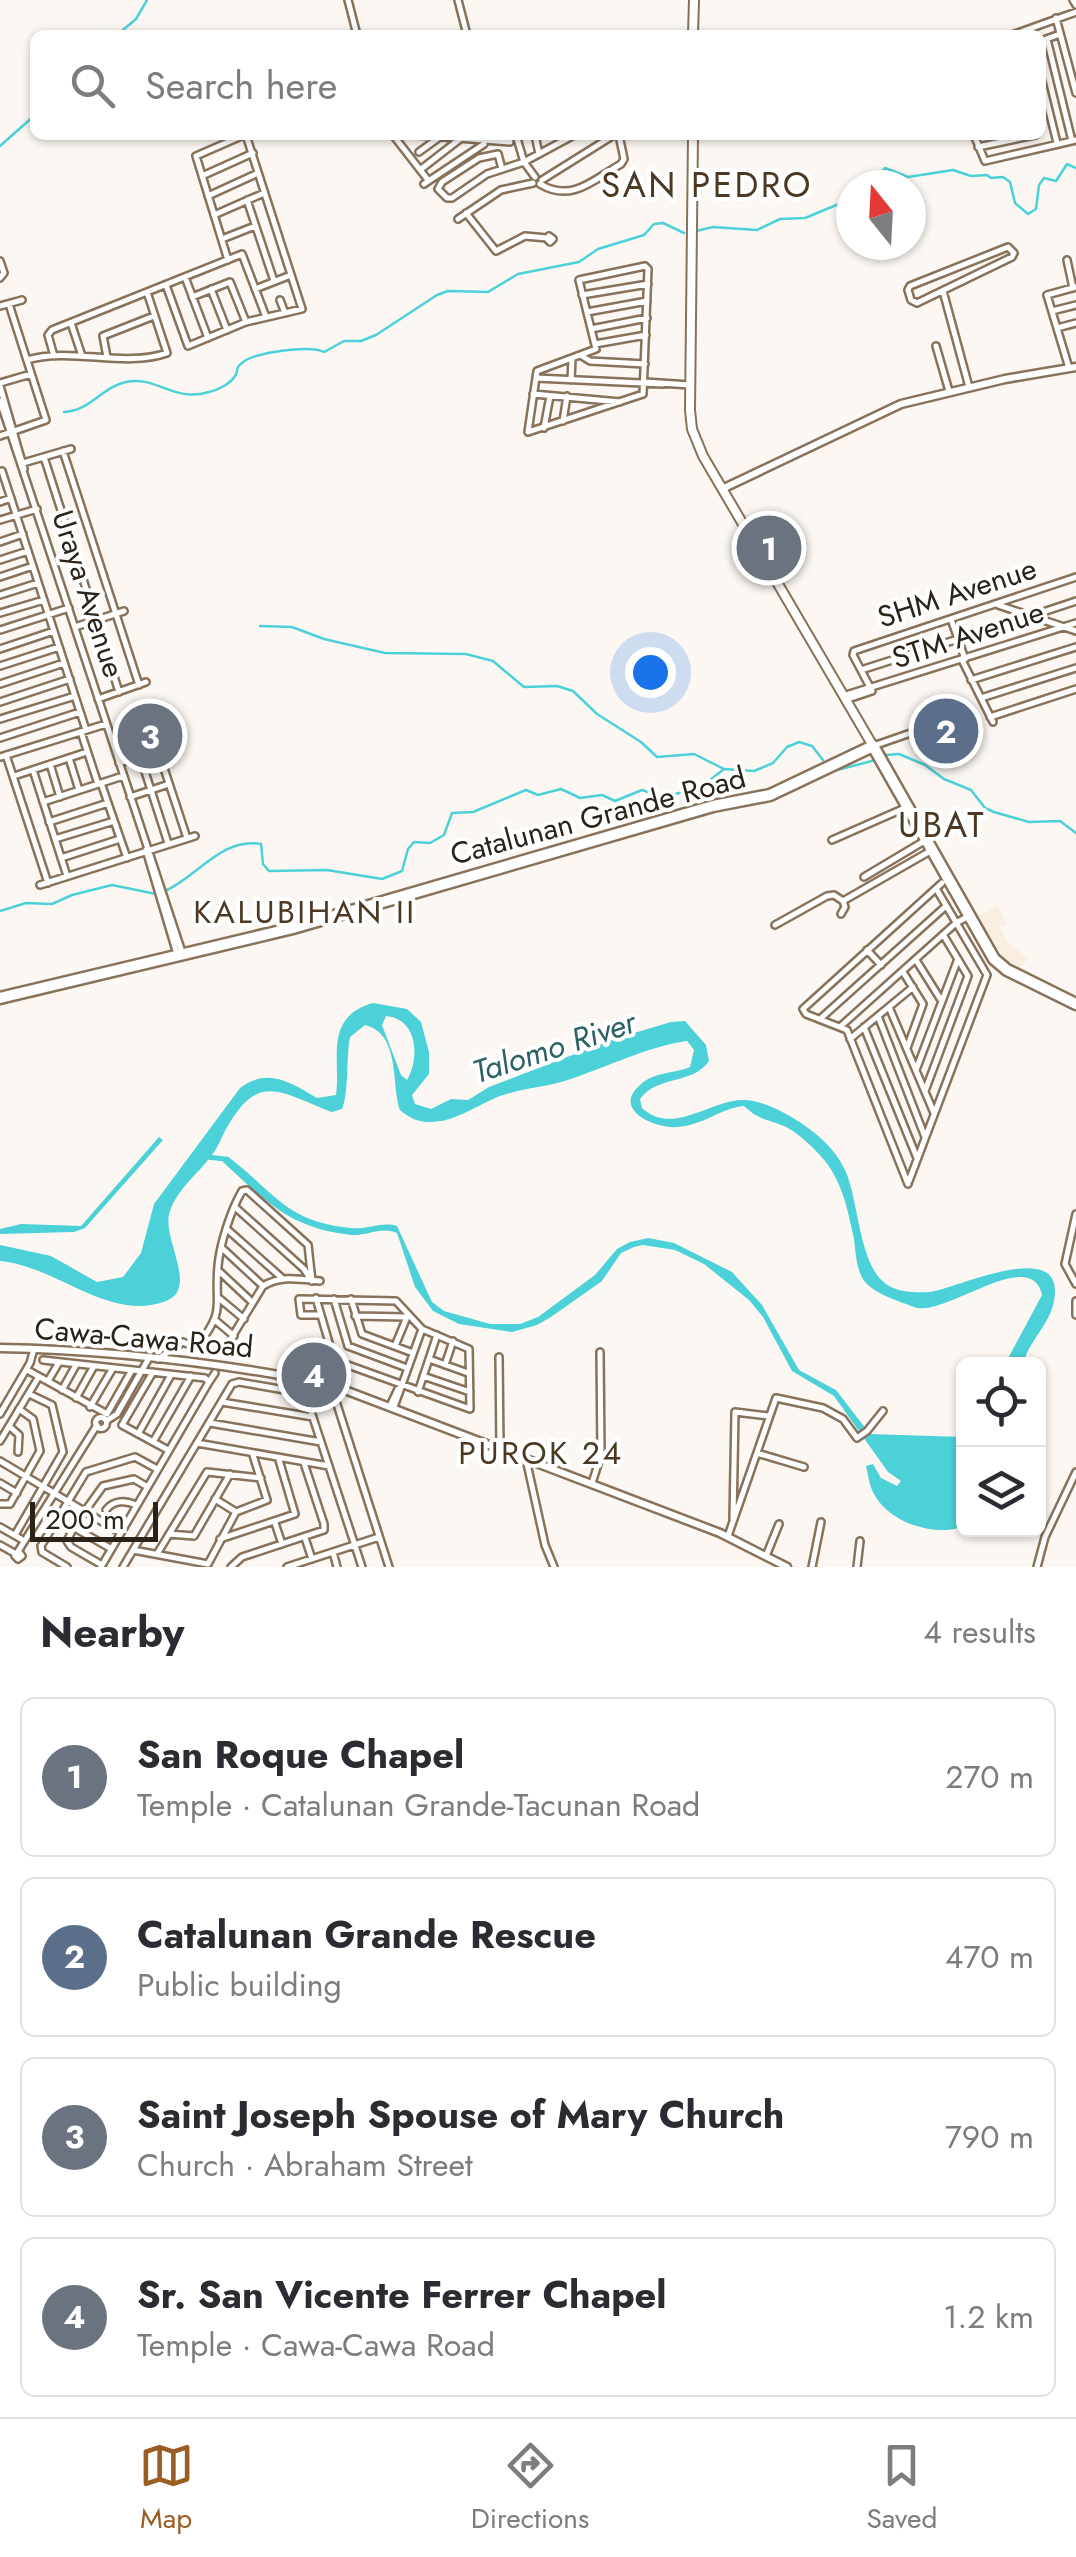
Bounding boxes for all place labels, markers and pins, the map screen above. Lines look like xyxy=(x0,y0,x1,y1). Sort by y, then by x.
pin: 1 xyxy=(736,510,802,586)
pin: 2 xyxy=(914,694,978,768)
pin: 3 xyxy=(118,698,182,774)
pin: 4 xyxy=(282,1338,346,1412)

